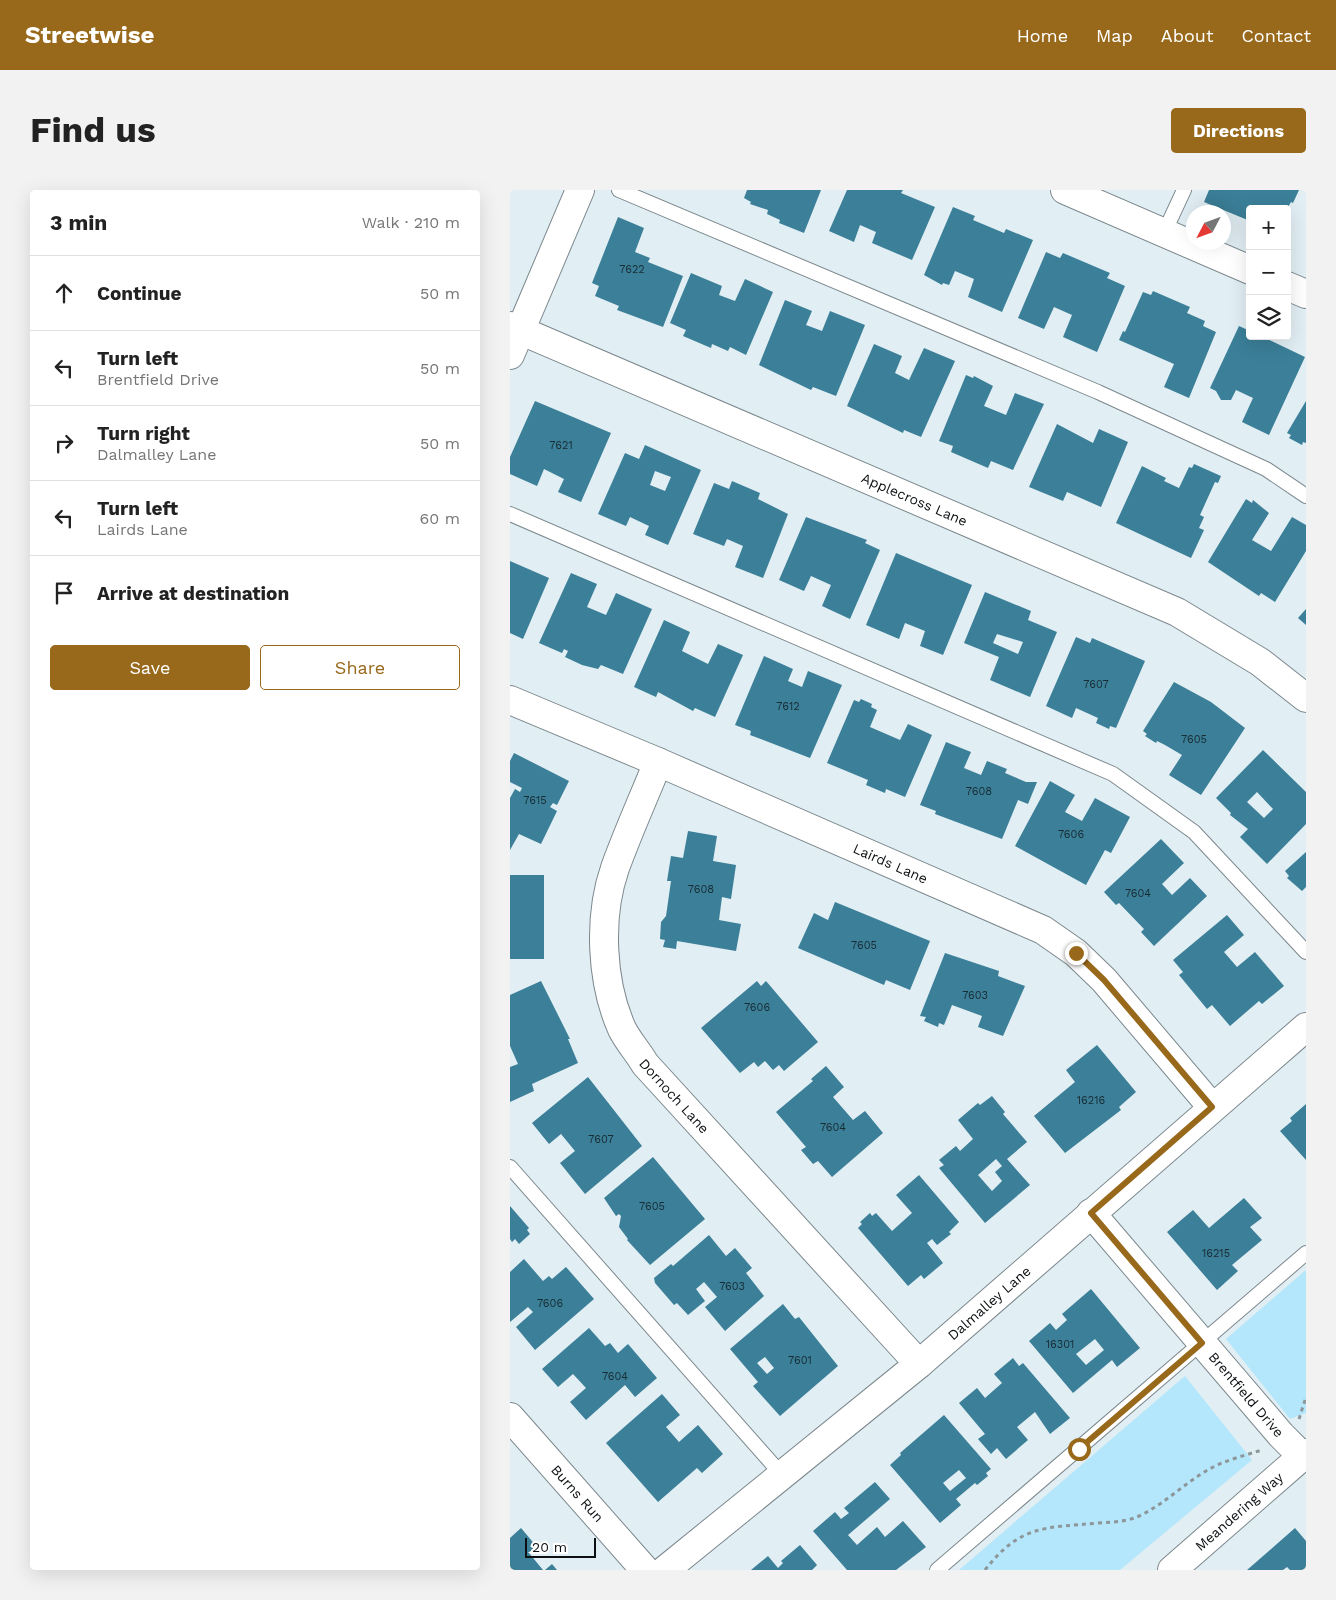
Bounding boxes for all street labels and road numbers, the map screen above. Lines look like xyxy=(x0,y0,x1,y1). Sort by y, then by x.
street label: Applecross Lane xyxy=(859,470,970,529)
street label: Lairds Lane xyxy=(851,840,930,887)
street label: Dornoch Lane xyxy=(636,1055,712,1137)
street label: Dalmalley Lane xyxy=(944,1263,1034,1343)
street label: Brentfield Drive xyxy=(1206,1349,1287,1440)
street label: Burns Run xyxy=(548,1462,607,1525)
street label: Meandering Way xyxy=(1192,1468,1287,1554)

